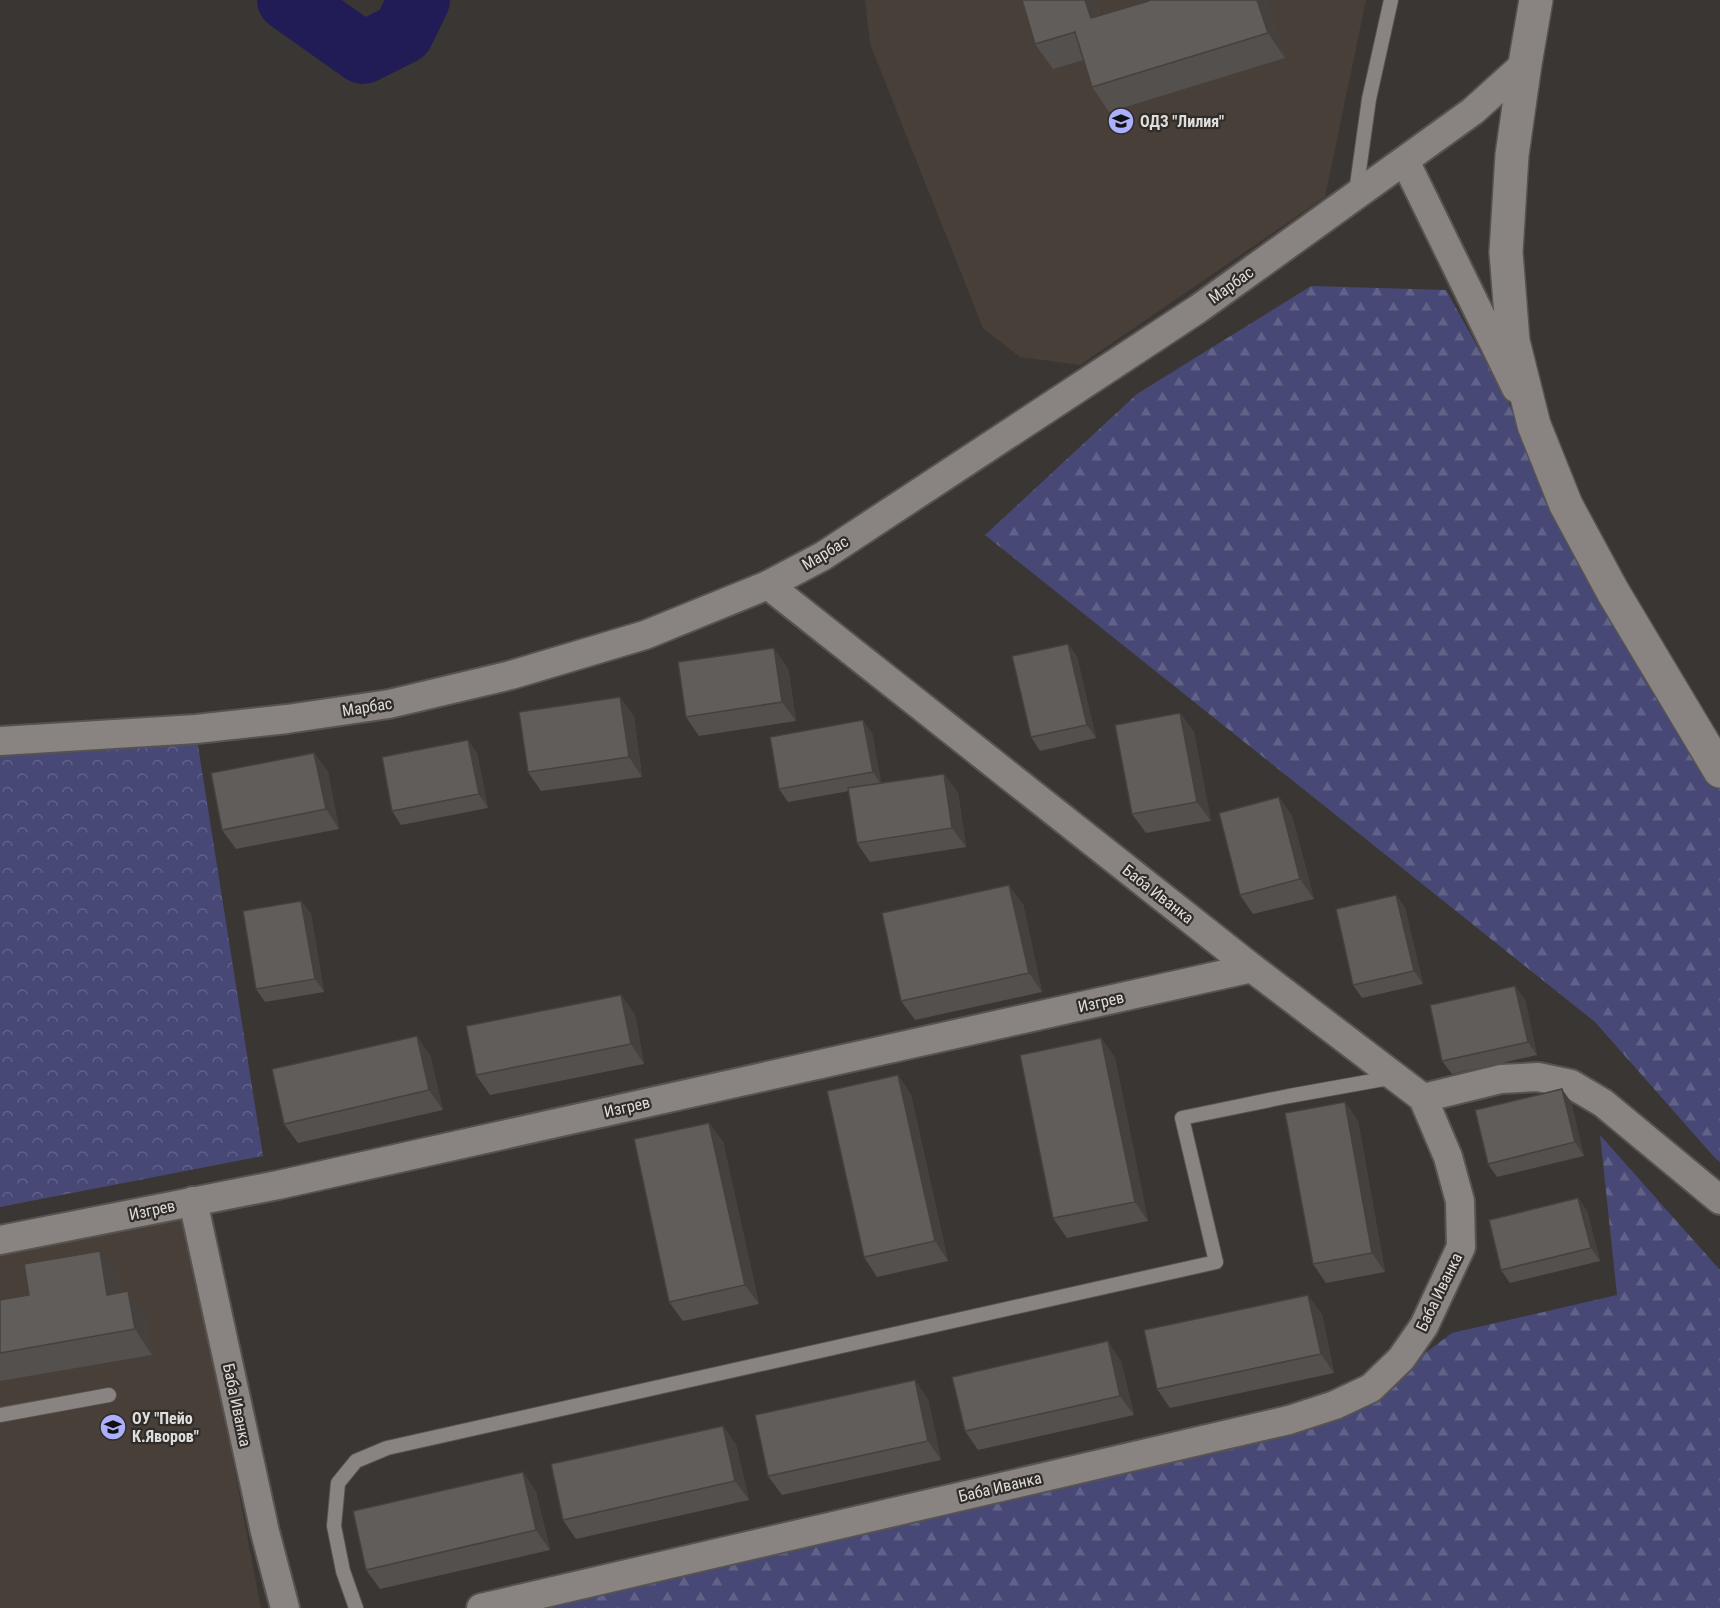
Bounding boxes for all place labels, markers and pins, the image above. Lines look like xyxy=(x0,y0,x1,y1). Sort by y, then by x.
school or university icon: ОДЗ "Лилия" xyxy=(1106,106,1136,136)
place label: ОДЗ "Лилия" xyxy=(1140,112,1224,131)
place label: ОУ "Пейо К.Яворов" xyxy=(132,1409,199,1446)
school or university icon: ОУ "Пейо К.Яворов" xyxy=(98,1412,128,1442)

